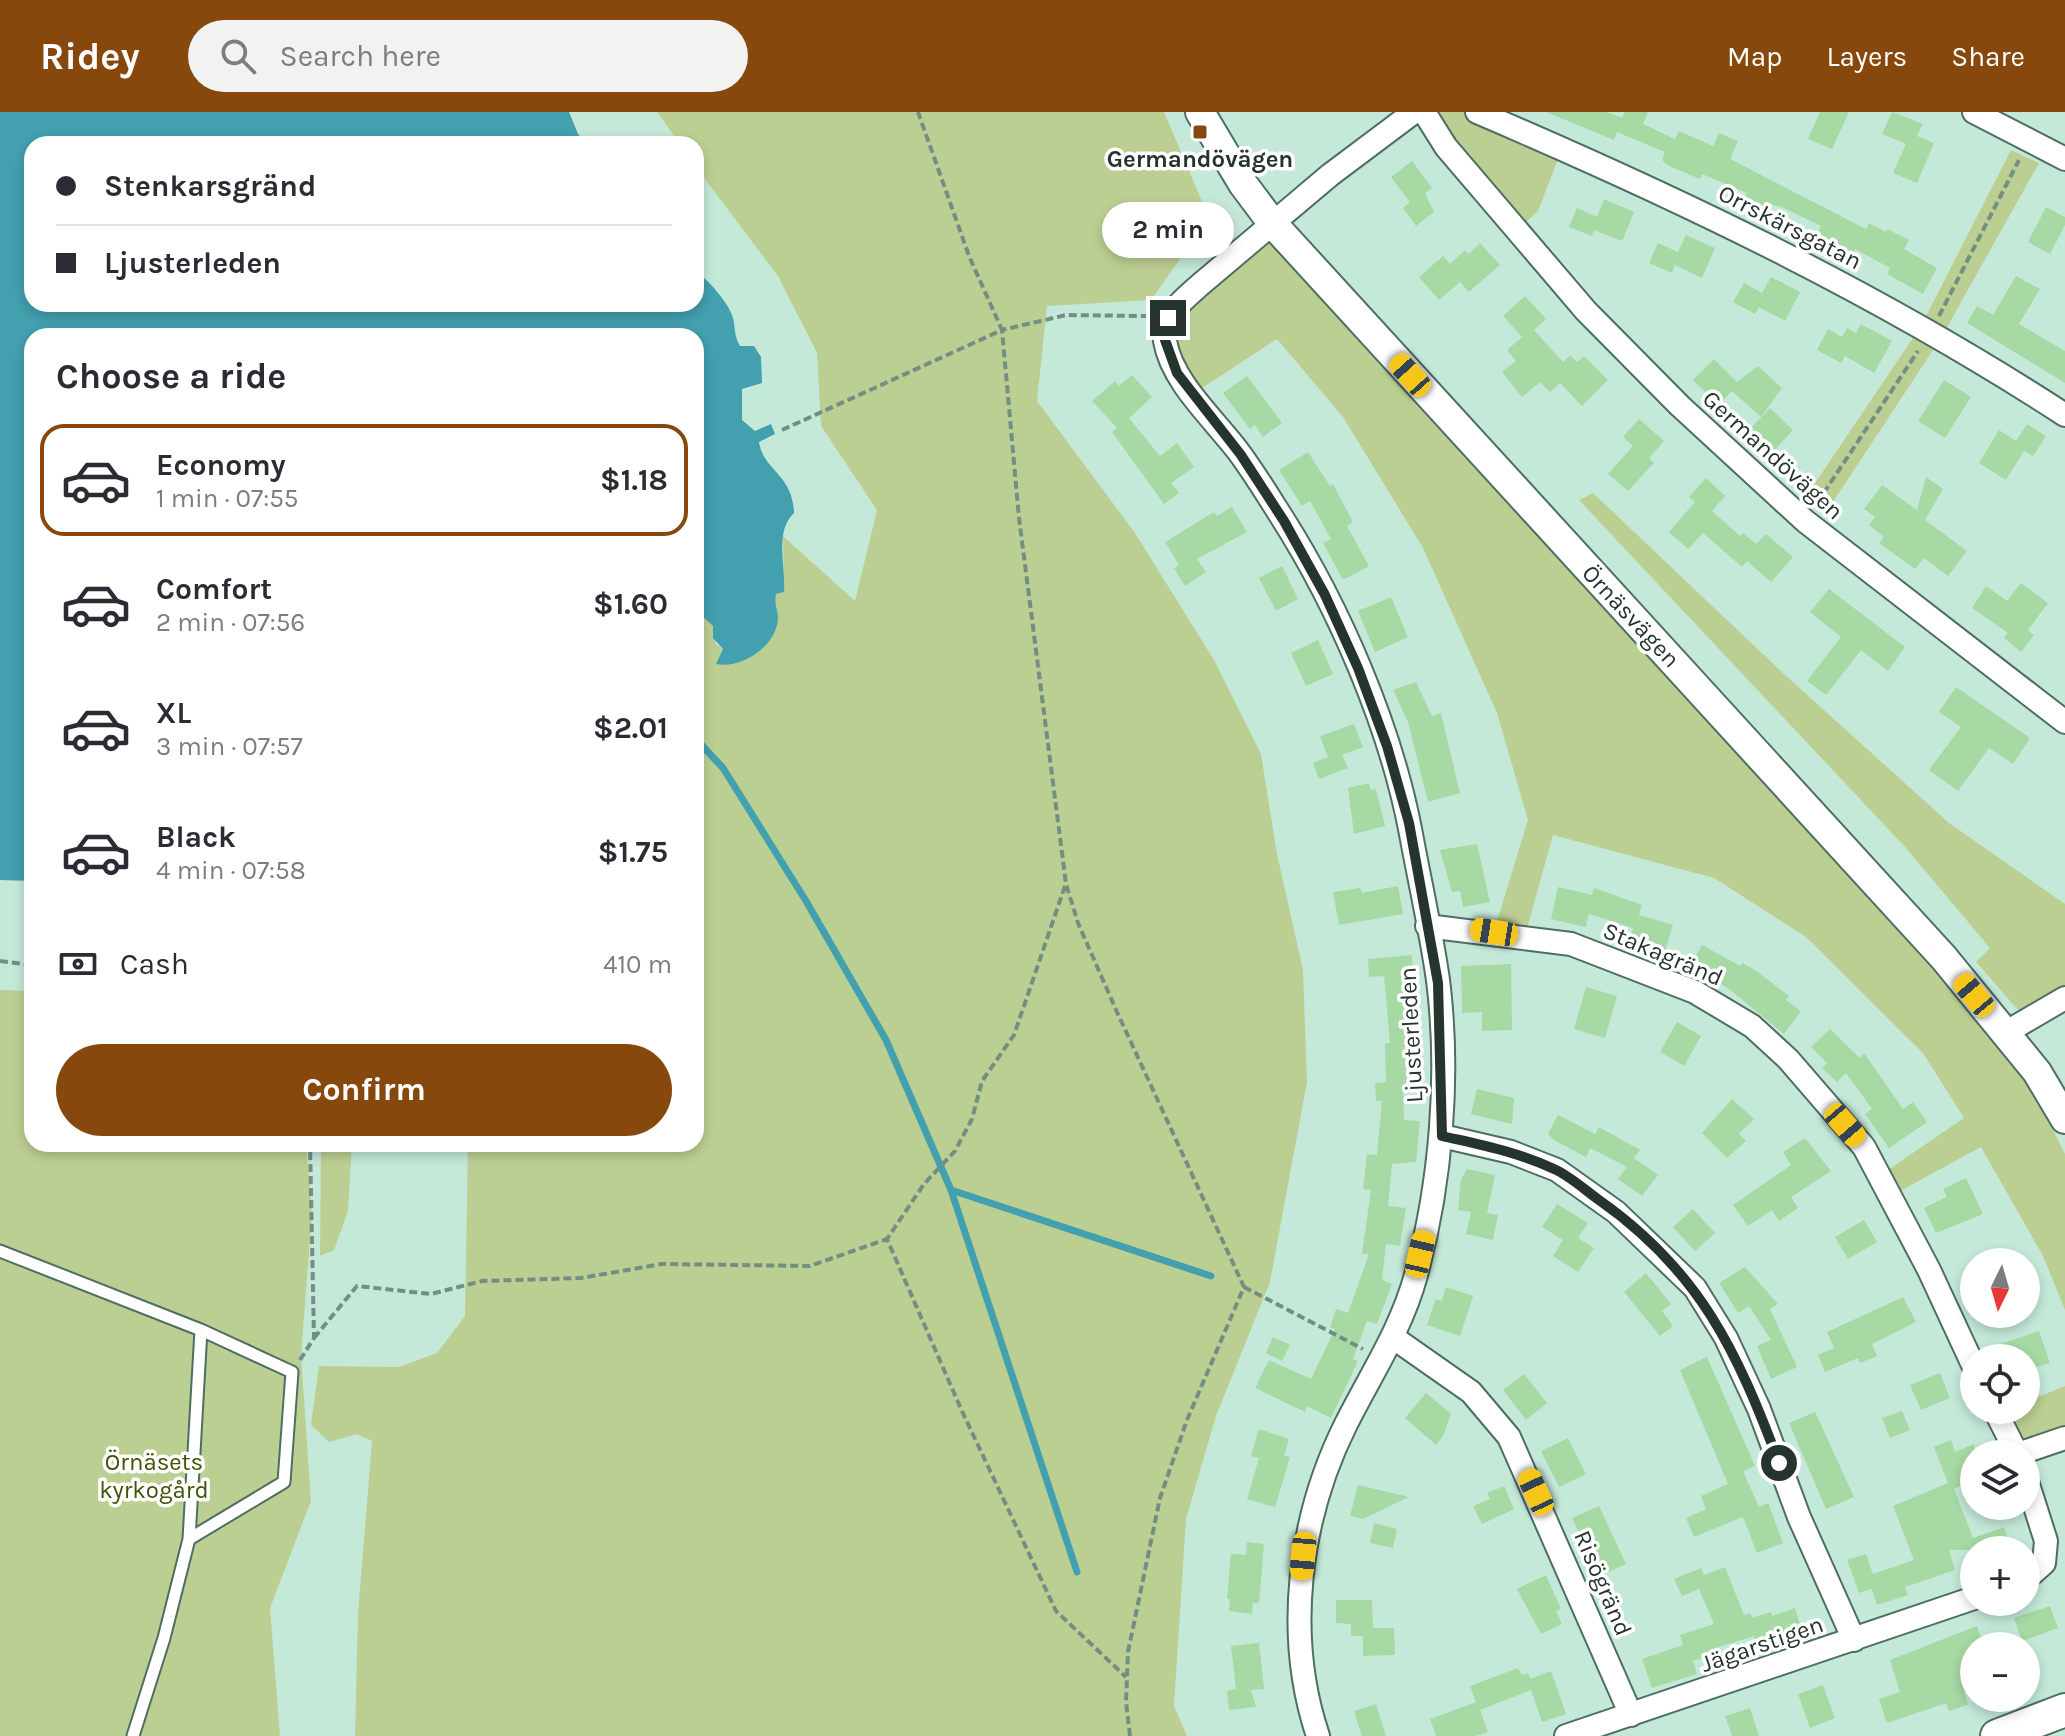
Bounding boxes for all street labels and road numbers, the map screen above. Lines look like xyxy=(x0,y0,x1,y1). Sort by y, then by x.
street label: Orrskärsgatan xyxy=(1714,179,1866,275)
street label: Germandövägen xyxy=(1697,385,1849,525)
street label: Örnäsvägen xyxy=(1576,559,1686,673)
street label: Stakagränd xyxy=(1599,916,1727,992)
street label: Ljusterleden xyxy=(1393,966,1429,1104)
street label: Risögränd xyxy=(1568,1526,1638,1640)
street label: Jägarstigen xyxy=(1697,1610,1827,1678)

